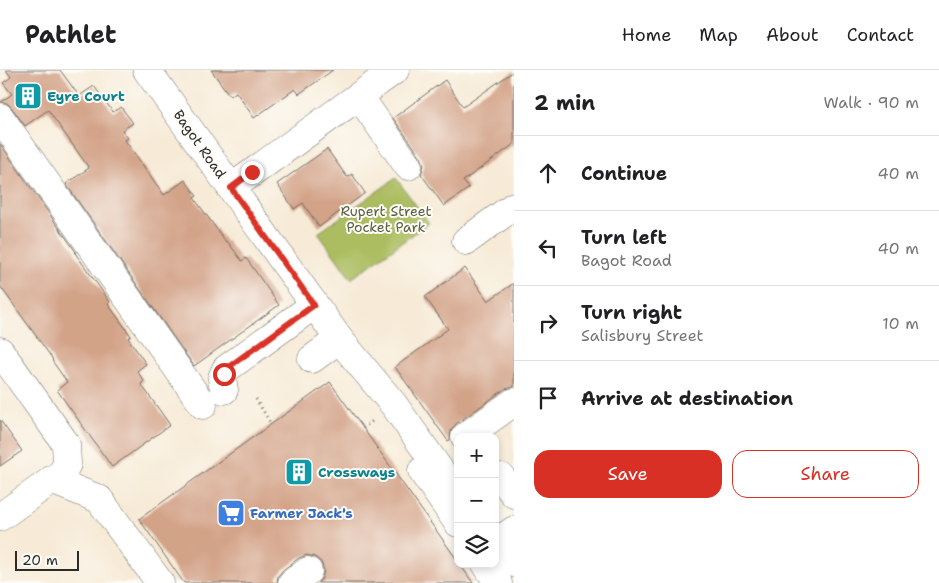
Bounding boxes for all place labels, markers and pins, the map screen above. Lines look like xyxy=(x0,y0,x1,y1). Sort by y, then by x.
building icon: Eyre Court xyxy=(13,81,43,111)
place label: Eyre Court xyxy=(47,87,125,105)
building icon: Crossways xyxy=(284,457,314,487)
place label: Crossways xyxy=(318,463,395,481)
supermarket icon: Farmer Jack's xyxy=(216,498,246,528)
place label: Farmer Jack's xyxy=(250,504,353,522)

